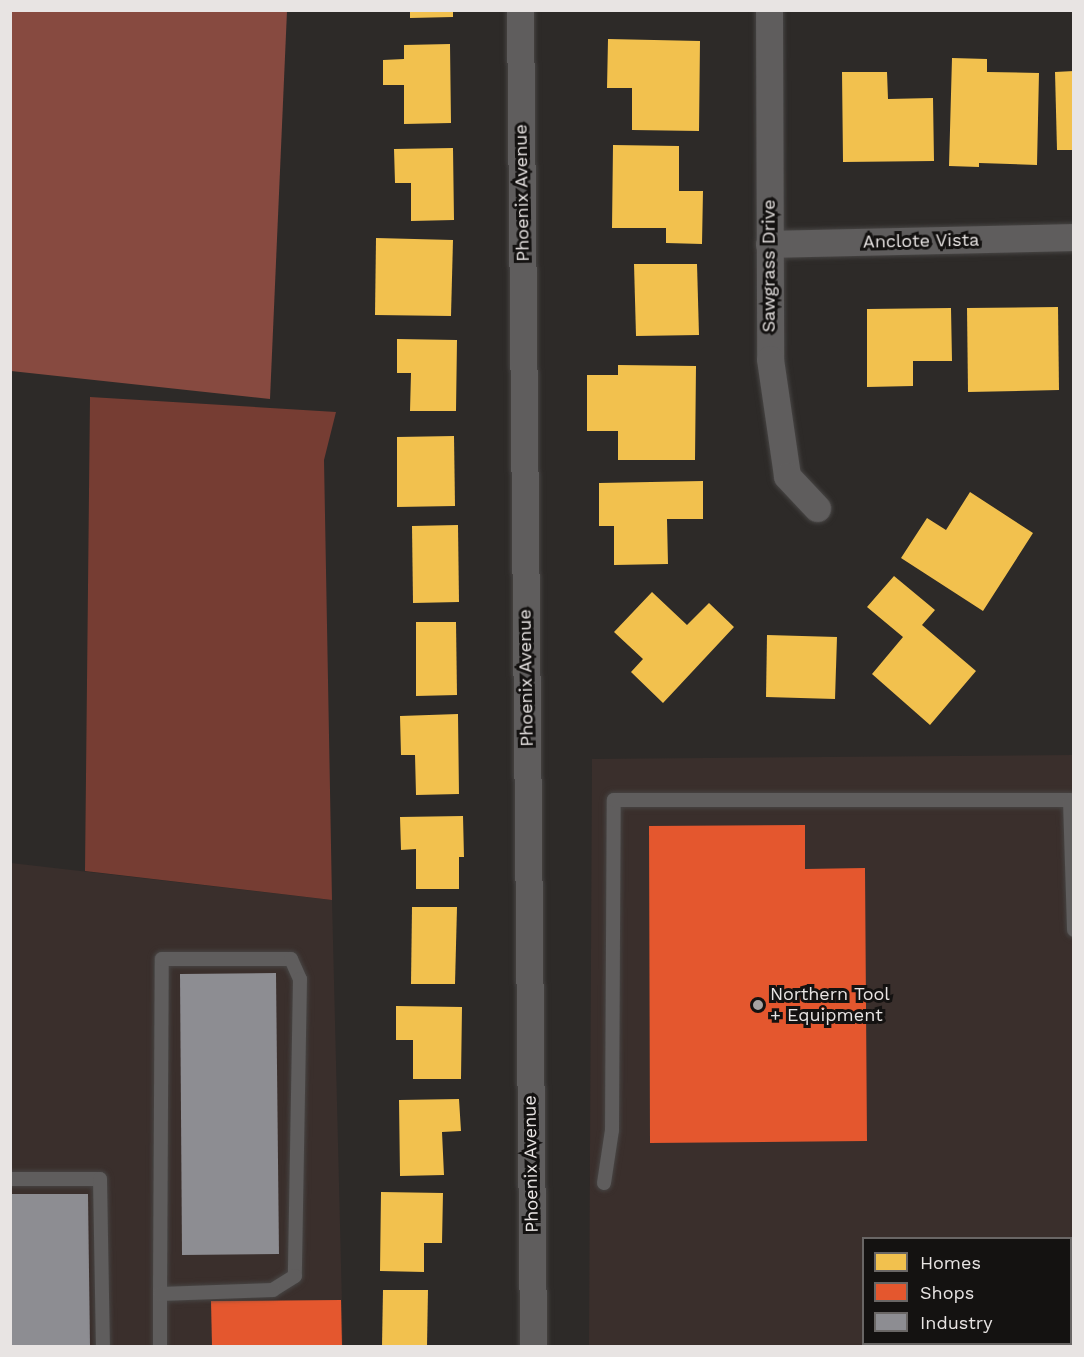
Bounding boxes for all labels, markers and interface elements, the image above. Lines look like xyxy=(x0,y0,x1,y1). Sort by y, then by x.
street label: Phoenix Avenue xyxy=(510,124,534,262)
street label: Sawgrass Drive xyxy=(758,200,780,332)
street label: Anclote Vista xyxy=(862,229,980,253)
street label: Phoenix Avenue xyxy=(514,609,538,747)
place label: Northern Tool + Equipment xyxy=(770,984,890,1026)
marker: Northern Tool + Equipment xyxy=(751,998,765,1012)
street label: Phoenix Avenue xyxy=(519,1095,543,1233)
legend xyxy=(862,1237,1072,1345)
text: Homes xyxy=(920,1252,981,1273)
text: Shops xyxy=(920,1282,974,1303)
text: Industry xyxy=(920,1312,992,1333)

